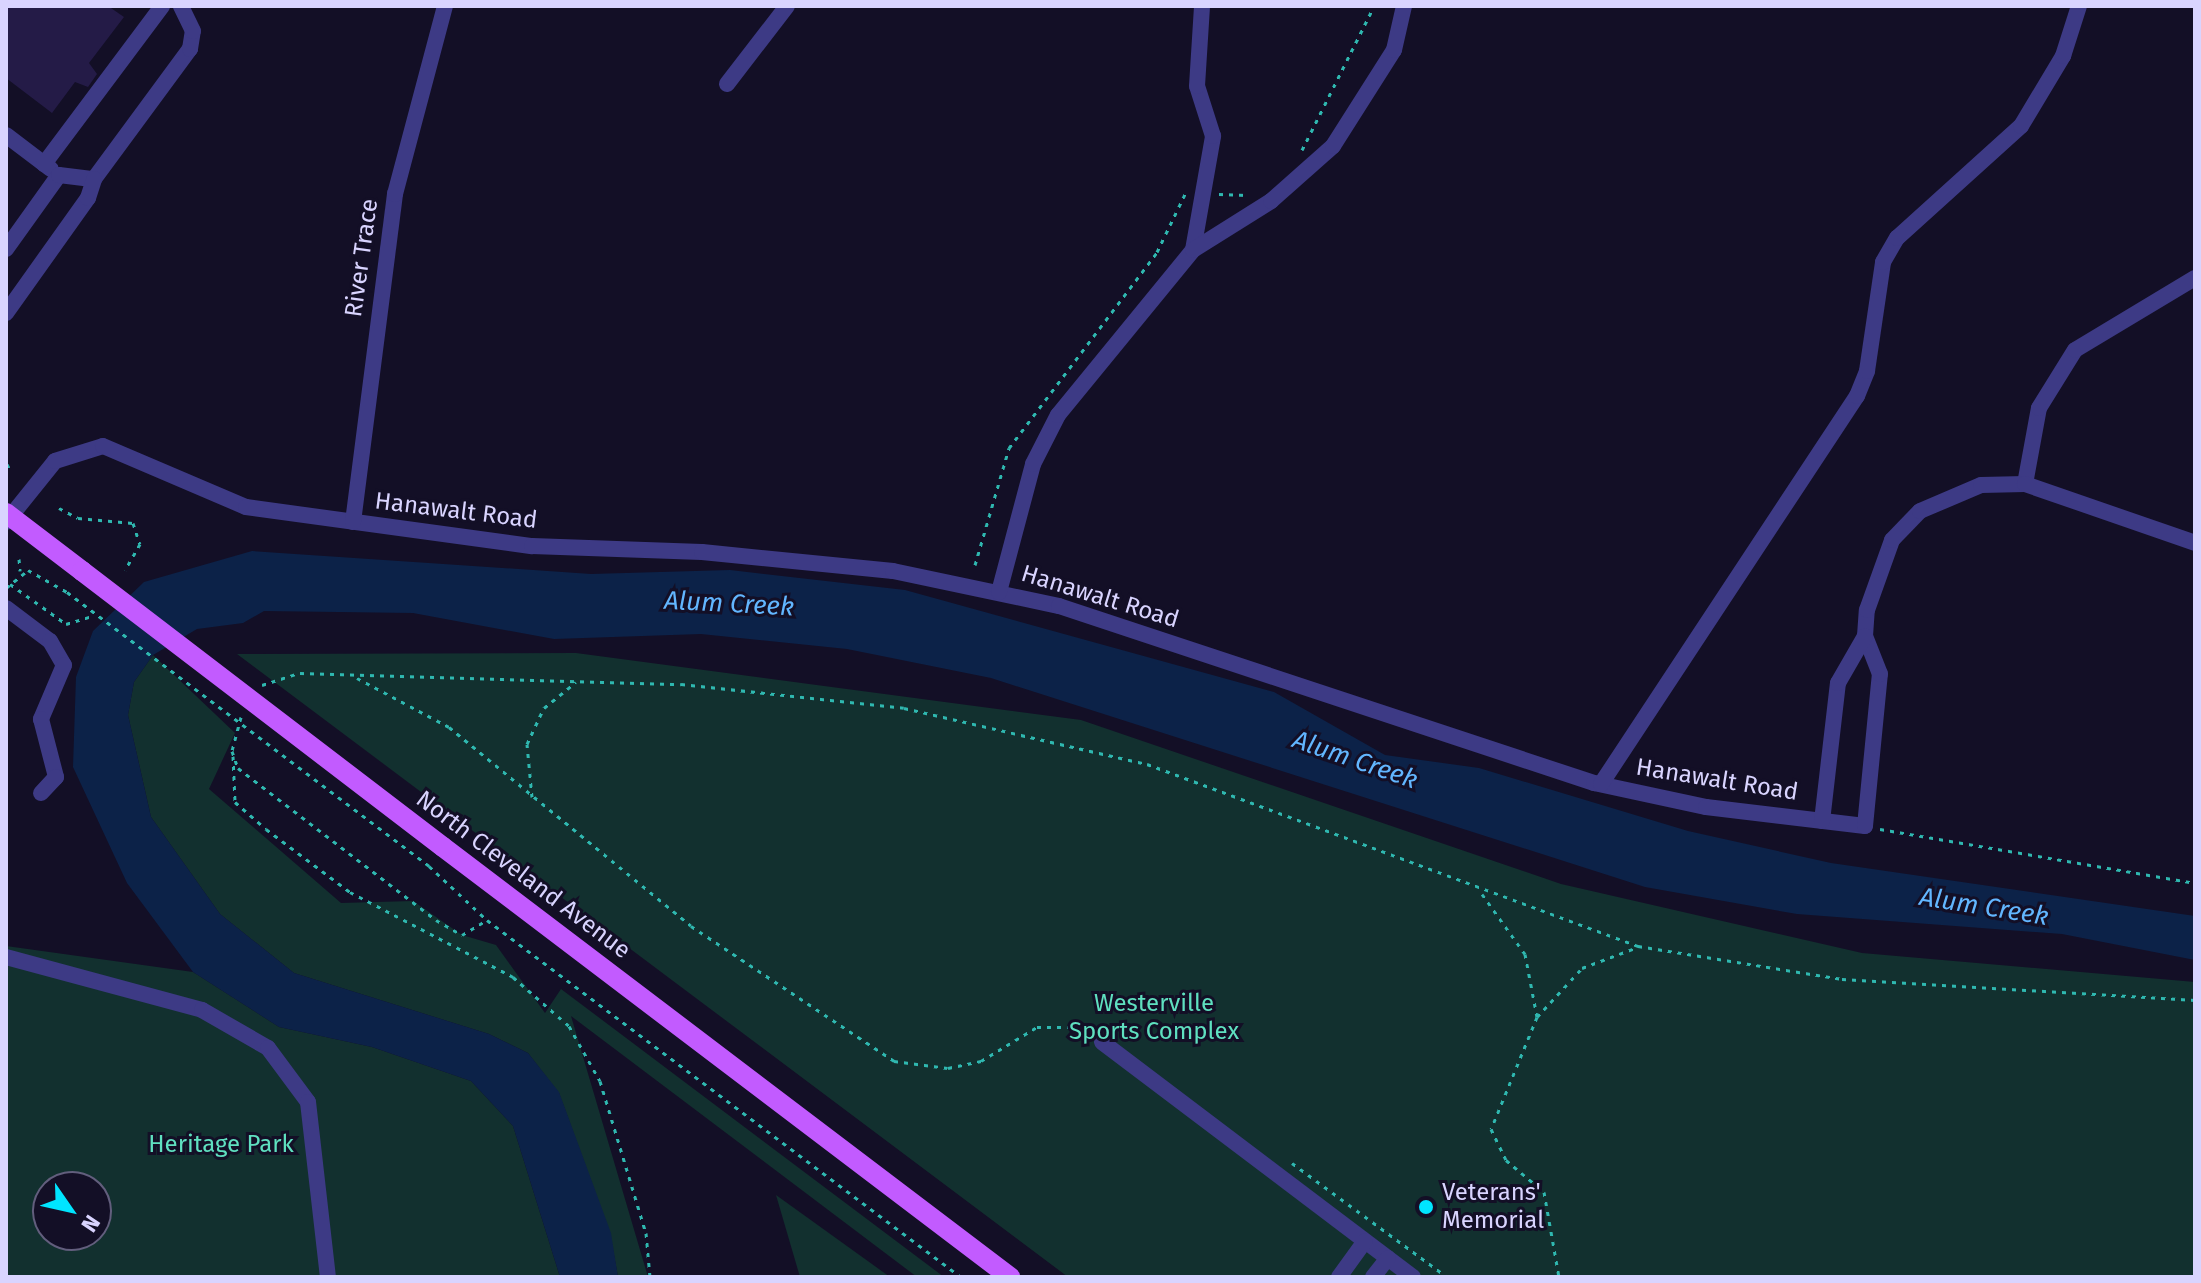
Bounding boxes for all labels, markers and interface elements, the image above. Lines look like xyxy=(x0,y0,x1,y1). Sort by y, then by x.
street label: River Trace xyxy=(339,197,385,319)
street label: Hanawalt Road xyxy=(373,487,539,535)
street label: Hanawalt Road xyxy=(1018,559,1182,635)
water label: Alum Creek xyxy=(663,585,795,623)
water label: Alum Creek xyxy=(1288,724,1422,796)
street label: Hanawalt Road xyxy=(1634,753,1800,807)
street label: North Cleveland Avenue xyxy=(410,785,636,965)
water label: Alum Creek xyxy=(1917,881,2051,933)
park label: Westerville Sports Complex xyxy=(1069,990,1239,1046)
park label: Heritage Park xyxy=(148,1131,294,1159)
north arrow xyxy=(32,1171,112,1251)
place label: Veterans' Memorial xyxy=(1442,1179,1544,1235)
marker: Veterans' Memorial xyxy=(1417,1198,1435,1216)
text: N xyxy=(75,1210,106,1237)

